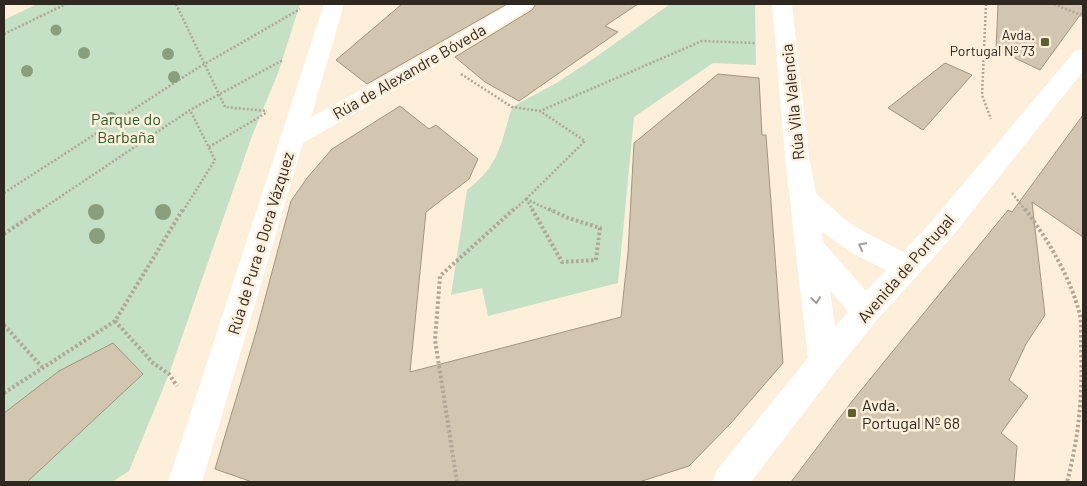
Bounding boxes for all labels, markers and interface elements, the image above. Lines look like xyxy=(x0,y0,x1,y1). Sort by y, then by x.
street label: Rúa de Alexandre Bóveda xyxy=(329,19,489,123)
place label: Avda. Portugal Nº 73 xyxy=(950,26,1035,59)
marker: Avda. Portugal Nº 73 xyxy=(1039,36,1051,48)
street label: Rúa Vila Valencia xyxy=(776,43,808,161)
park label: Parque do Barbaña xyxy=(91,109,161,146)
street label: Rúa de Pura e Dora Vázquez xyxy=(223,149,297,337)
street label: Avenida de Portugal xyxy=(853,210,957,326)
one-way arrow xyxy=(859,242,868,252)
one-way arrow xyxy=(811,295,821,304)
place label: Avda. Portugal Nº 68 xyxy=(862,395,960,432)
marker: Avda. Portugal Nº 68 xyxy=(846,407,858,419)

